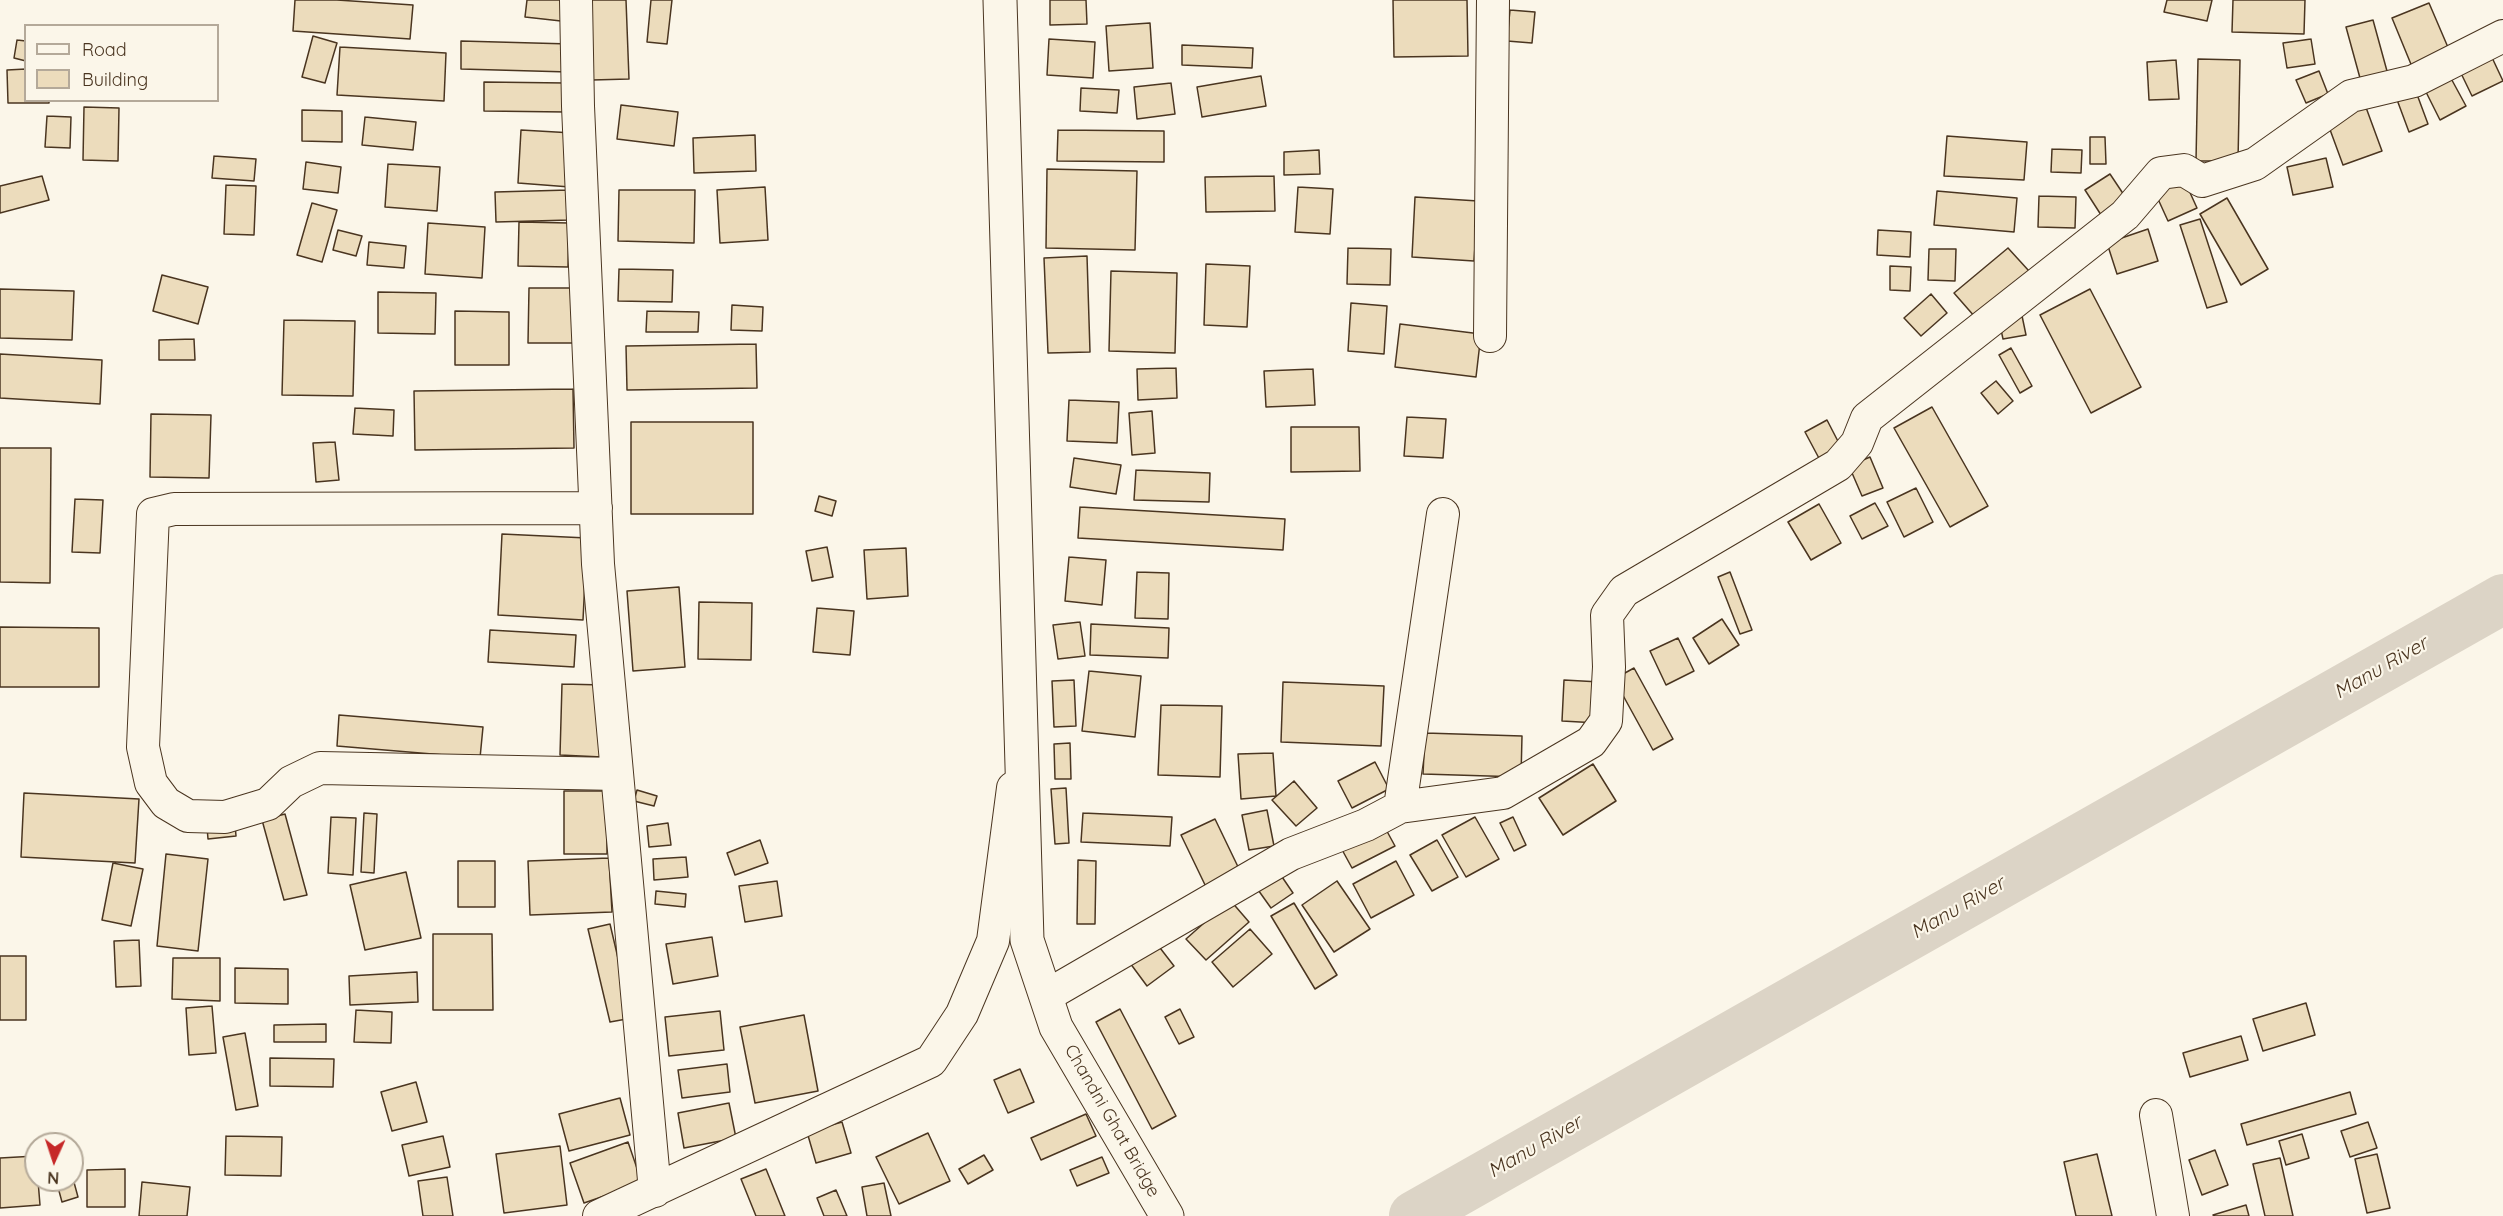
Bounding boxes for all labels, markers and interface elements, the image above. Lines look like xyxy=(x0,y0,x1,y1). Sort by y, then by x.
legend xyxy=(24,24,219,102)
text: Road xyxy=(82,38,127,61)
text: Building xyxy=(82,68,148,91)
water label: Manu River xyxy=(2330,632,2432,704)
water label: Manu River xyxy=(1907,872,2009,944)
street label: Chandni Ghat Bridge xyxy=(1060,1041,1164,1201)
water label: Manu River xyxy=(1484,1111,1586,1183)
north arrow xyxy=(24,1132,84,1192)
text: N xyxy=(47,1168,60,1188)

